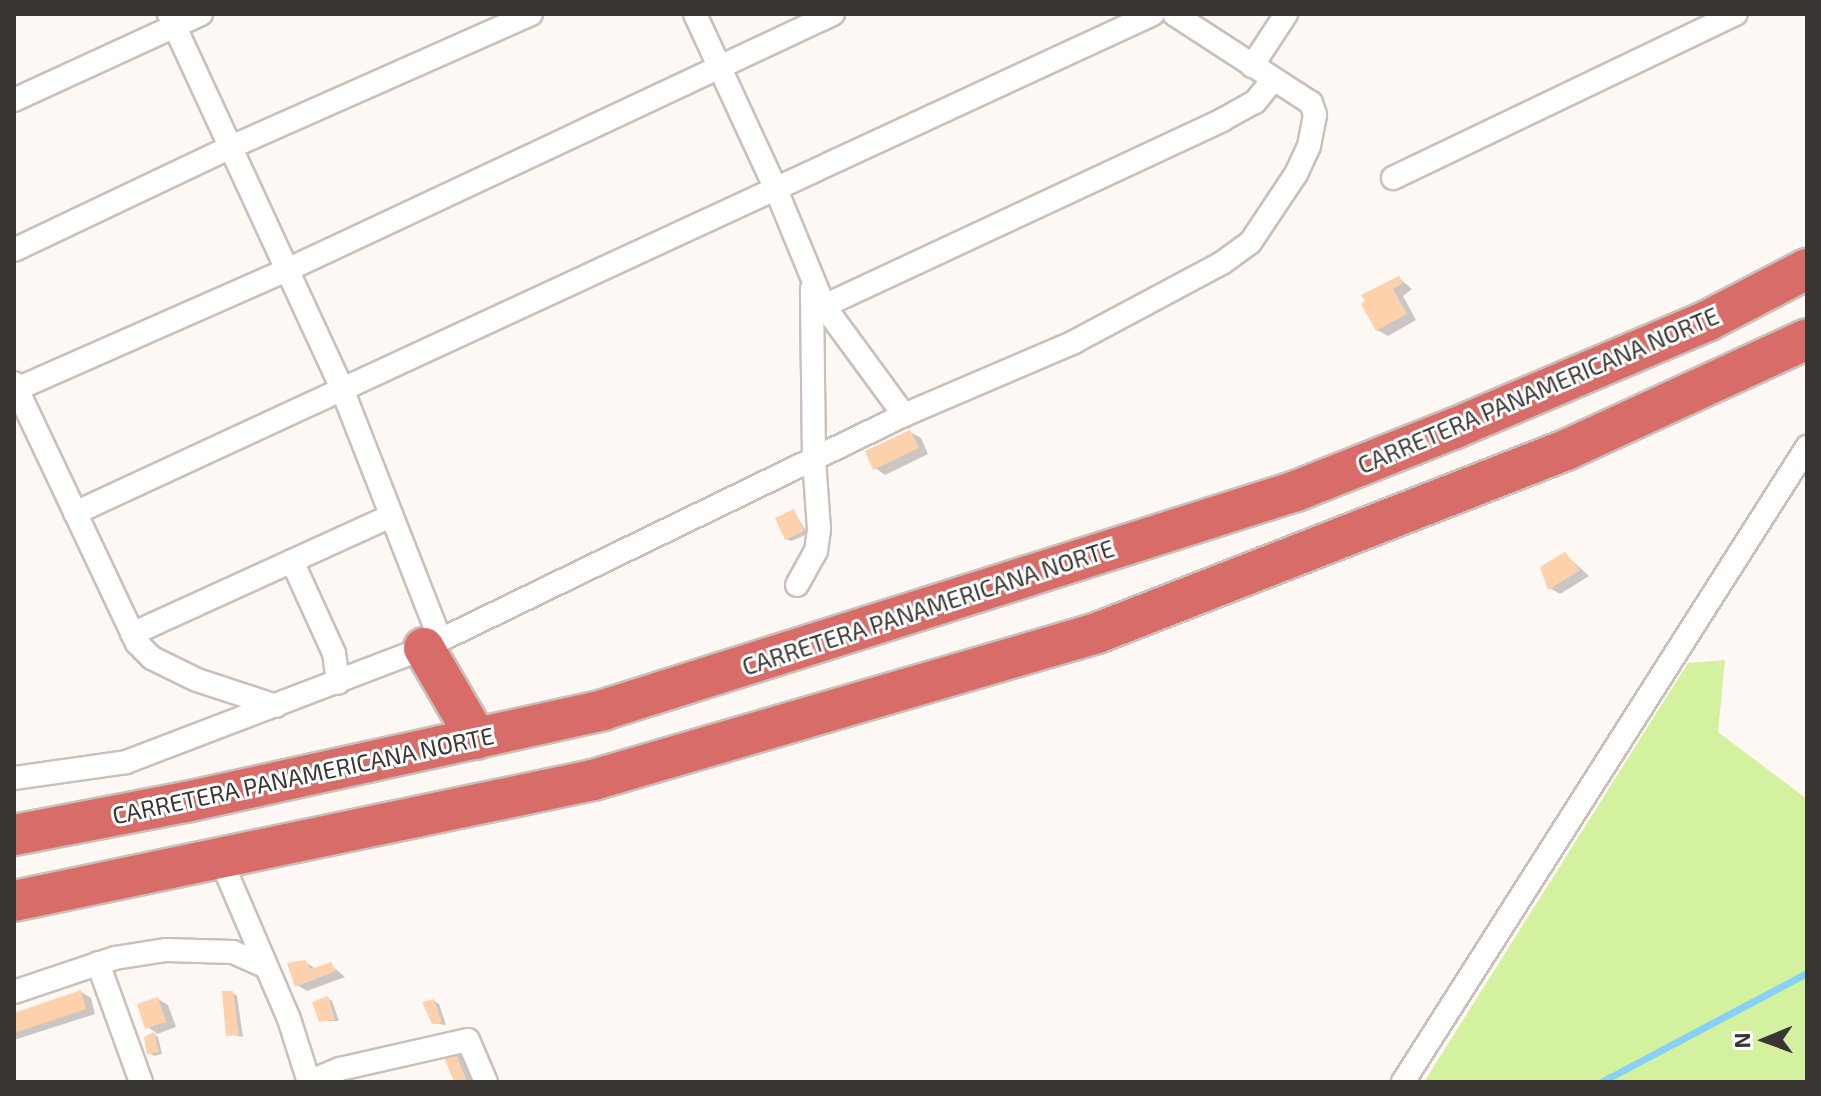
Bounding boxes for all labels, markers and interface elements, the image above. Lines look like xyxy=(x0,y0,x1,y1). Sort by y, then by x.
street label: CARRETERA PANAMERICANA NORTE xyxy=(1353,300,1723,480)
street label: CARRETERA PANAMERICANA NORTE xyxy=(738,533,1118,681)
street label: CARRETERA PANAMERICANA NORTE xyxy=(109,720,497,830)
north arrow xyxy=(1725,1000,1805,1080)
text: N xyxy=(1728,1032,1754,1049)

